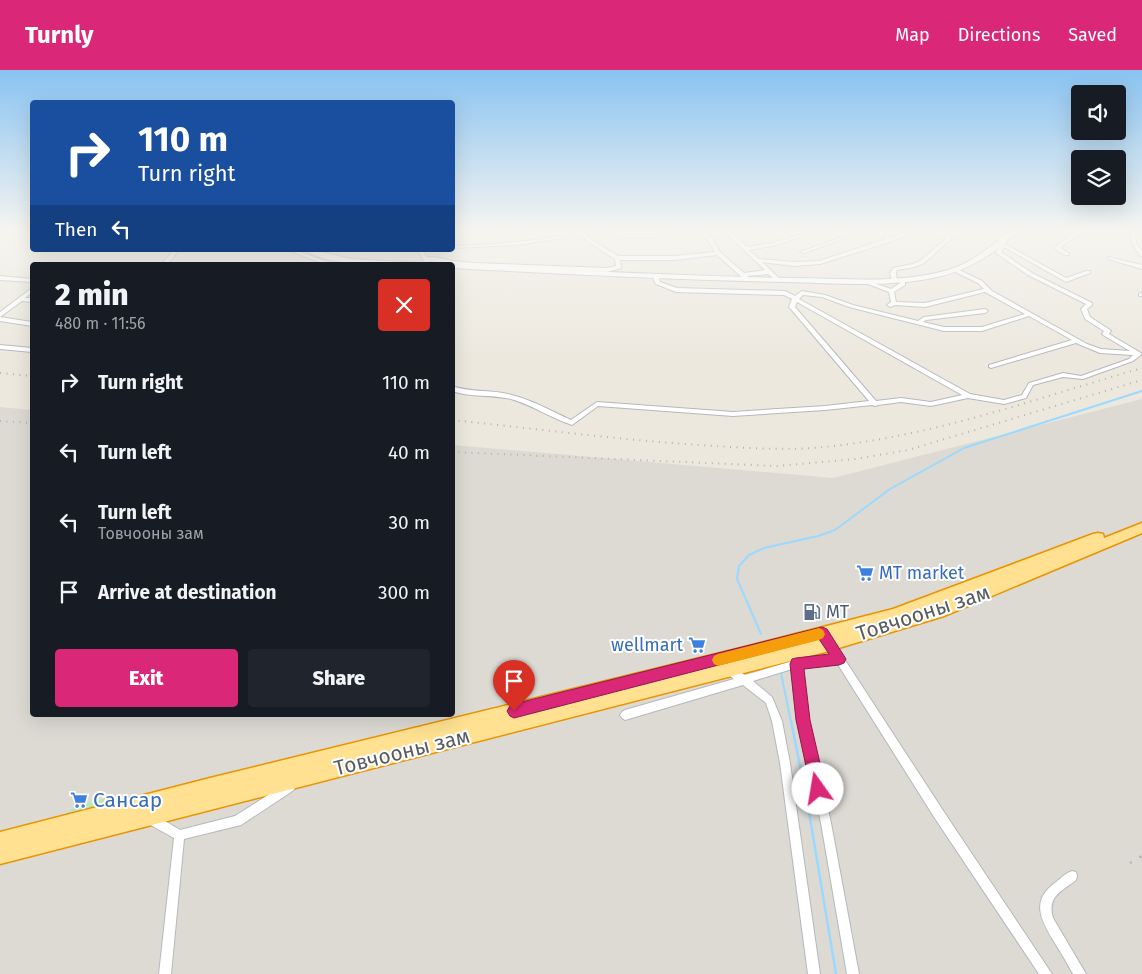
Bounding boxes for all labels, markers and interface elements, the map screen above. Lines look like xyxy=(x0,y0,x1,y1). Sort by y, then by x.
text: Turnly xyxy=(25,21,94,49)
text: Map xyxy=(895,24,930,46)
text: Directions xyxy=(958,24,1040,46)
text: Saved xyxy=(1068,24,1117,46)
map controls xyxy=(1071,85,1126,205)
button: sound xyxy=(1071,85,1126,140)
text: 110 m xyxy=(138,118,228,160)
icon: right xyxy=(55,120,120,185)
button: layers xyxy=(1071,150,1126,205)
text: Turn right xyxy=(138,160,235,187)
icon: left xyxy=(107,215,135,243)
text: Then xyxy=(55,218,97,241)
text: 2 min xyxy=(55,277,128,313)
button: close xyxy=(378,279,430,331)
text: 480 m · 11:56 xyxy=(55,314,146,333)
icon: right xyxy=(55,368,83,396)
text: Turn right xyxy=(98,371,183,394)
text: 110 m xyxy=(382,371,430,394)
icon: left xyxy=(55,438,83,466)
text: Turn left xyxy=(98,441,172,464)
text: 40 m xyxy=(388,441,430,464)
text: Turn left xyxy=(98,501,172,524)
icon: left xyxy=(55,508,83,536)
text: 30 m xyxy=(389,511,430,534)
text: Товчооны зам xyxy=(98,524,204,543)
place label: MT market xyxy=(879,562,965,584)
supermarket icon: MT market xyxy=(855,563,875,583)
icon: arrive xyxy=(55,578,83,606)
street label: Товчооны зам xyxy=(853,579,993,647)
text: Arrive at destination xyxy=(98,581,277,604)
text: 300 m xyxy=(378,581,430,604)
place label: МТ xyxy=(826,601,850,623)
fuel station icon: МТ xyxy=(802,602,822,622)
place label: wellmart xyxy=(611,634,683,656)
supermarket icon: wellmart xyxy=(687,635,707,655)
button: Exit xyxy=(55,649,238,707)
button: Share xyxy=(248,649,430,707)
pin xyxy=(493,660,535,711)
icon: arrive xyxy=(500,667,528,695)
street label: Товчооны зам xyxy=(332,723,472,781)
position arrow xyxy=(791,762,843,814)
place label: Сансар xyxy=(93,787,162,813)
supermarket icon: Сансар xyxy=(69,790,89,810)

